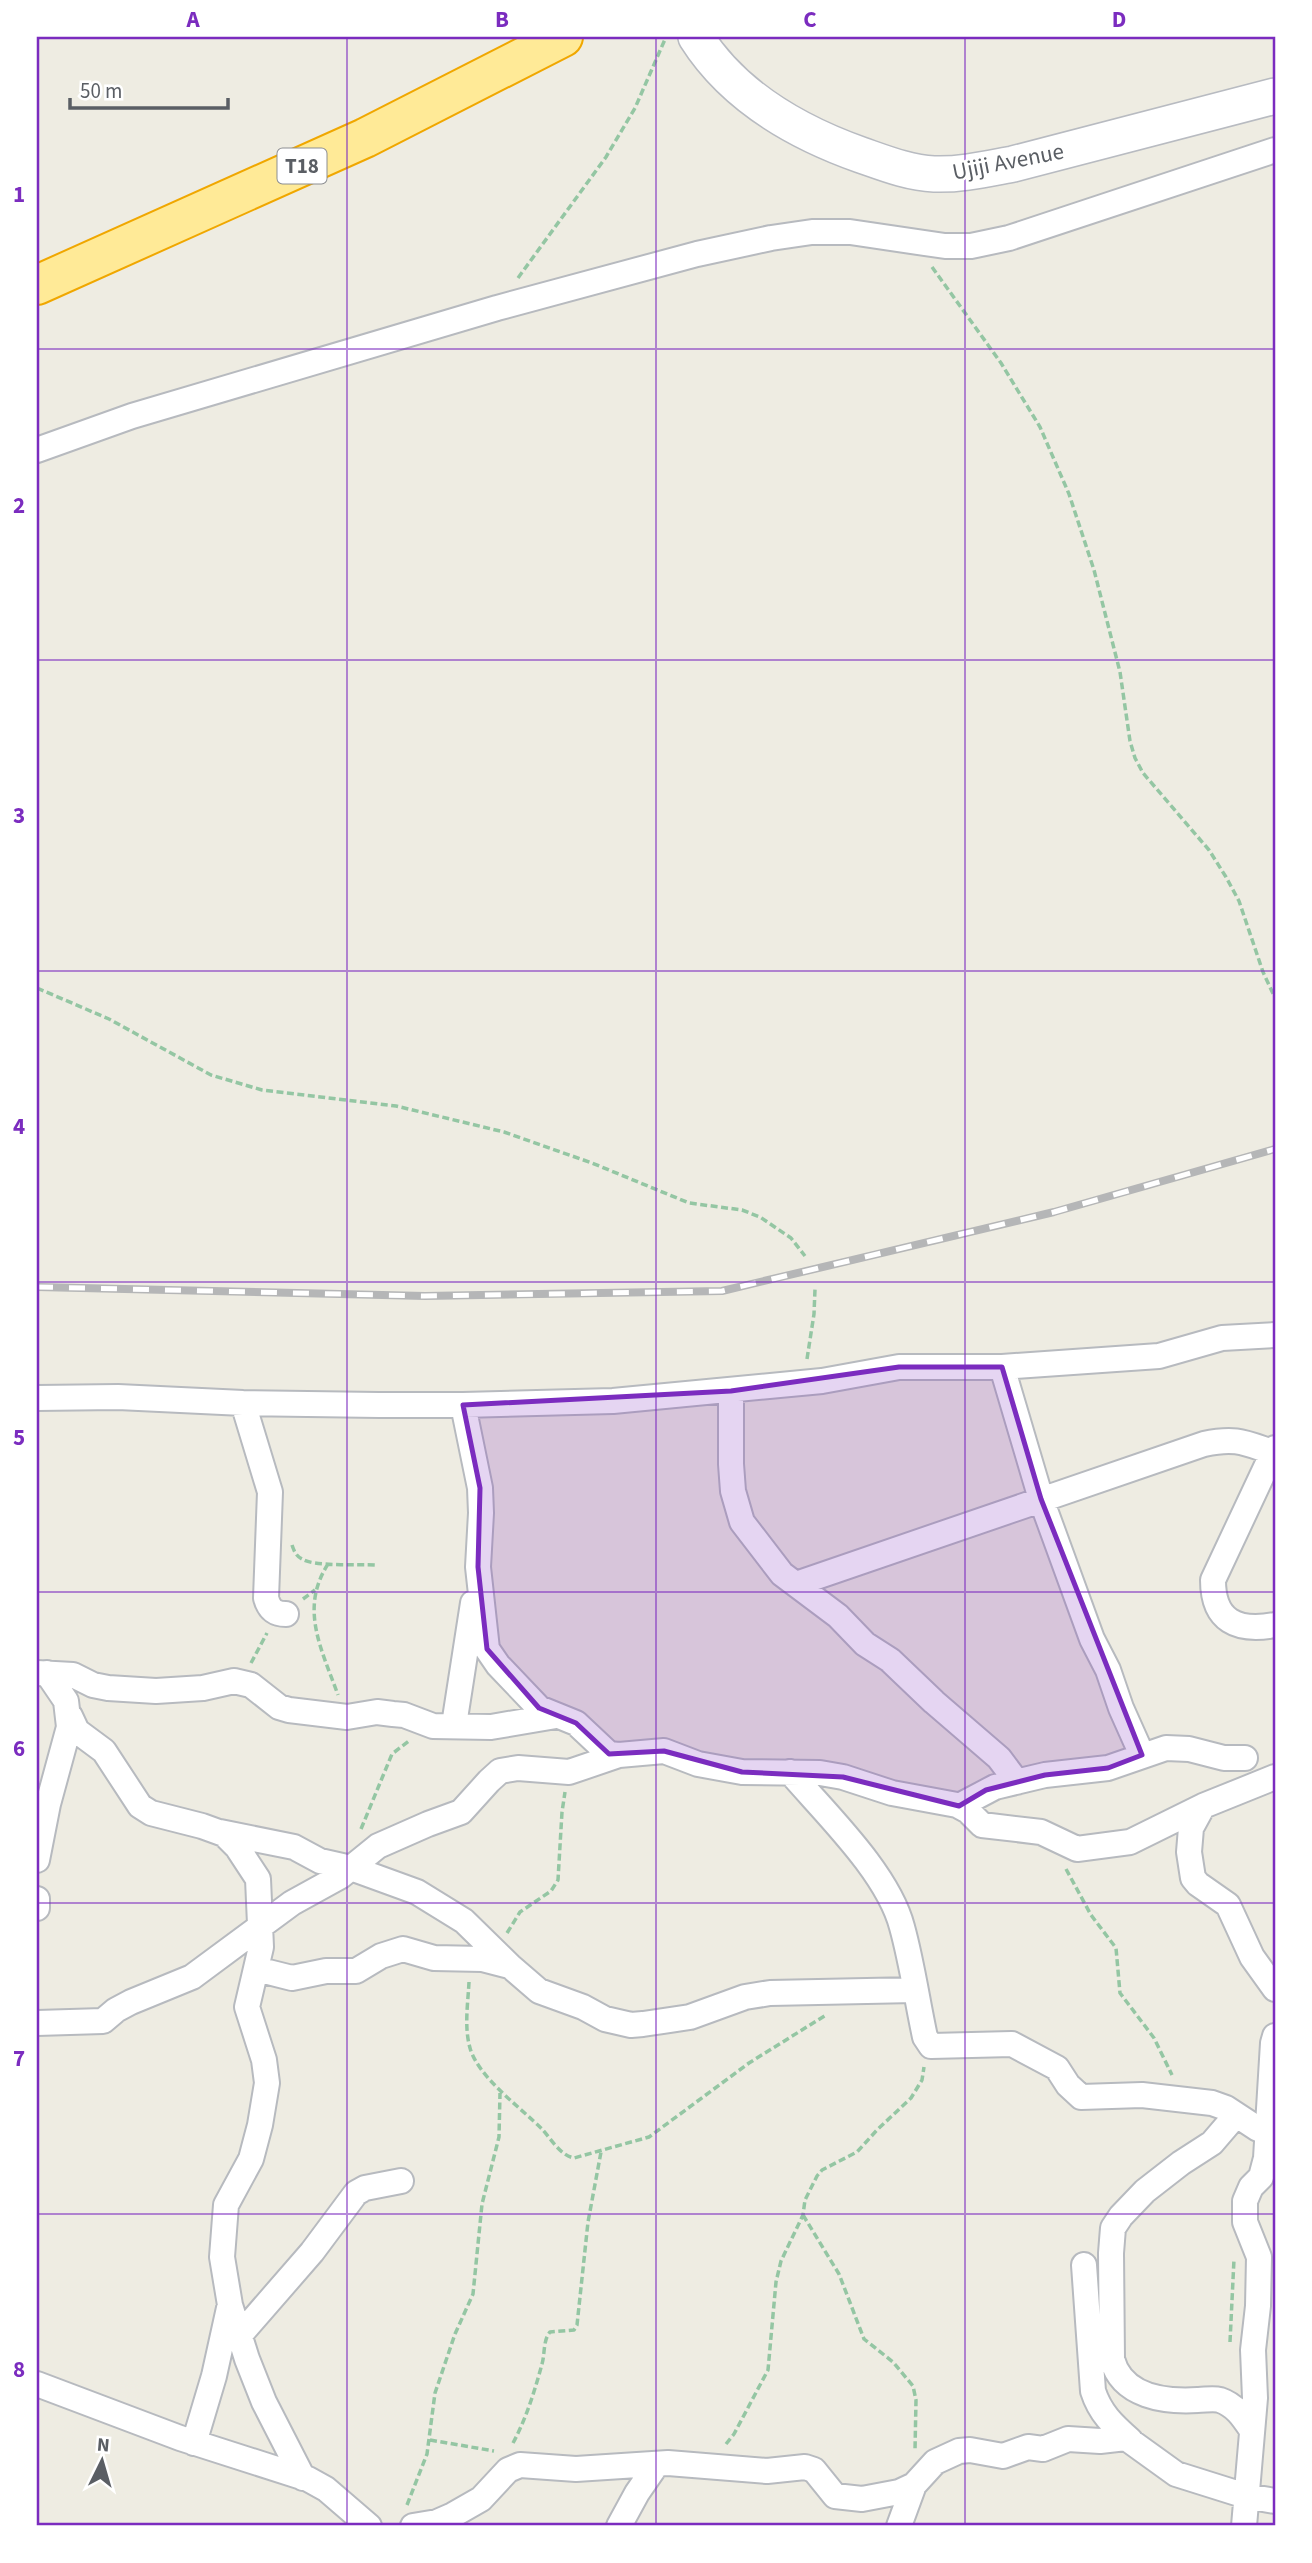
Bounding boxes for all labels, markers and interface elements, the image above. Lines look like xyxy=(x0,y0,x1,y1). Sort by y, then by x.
text: A xyxy=(185,3,200,36)
text: B xyxy=(495,3,509,36)
text: C xyxy=(803,3,817,36)
text: D xyxy=(1112,3,1126,36)
scale bar xyxy=(70,66,228,110)
text: 50 m xyxy=(80,76,122,106)
street label: Ujiji Avenue xyxy=(949,135,1067,188)
road number: T18 xyxy=(278,148,326,184)
text: 1 xyxy=(13,178,25,211)
text: 2 xyxy=(13,489,25,522)
text: 3 xyxy=(13,799,25,832)
text: 4 xyxy=(13,1110,25,1143)
text: 5 xyxy=(13,1421,25,1454)
text: 6 xyxy=(13,1732,25,1765)
text: 7 xyxy=(13,2042,25,2075)
text: 8 xyxy=(13,2353,25,2386)
north arrow xyxy=(66,2426,136,2496)
text: N xyxy=(96,2432,111,2460)

